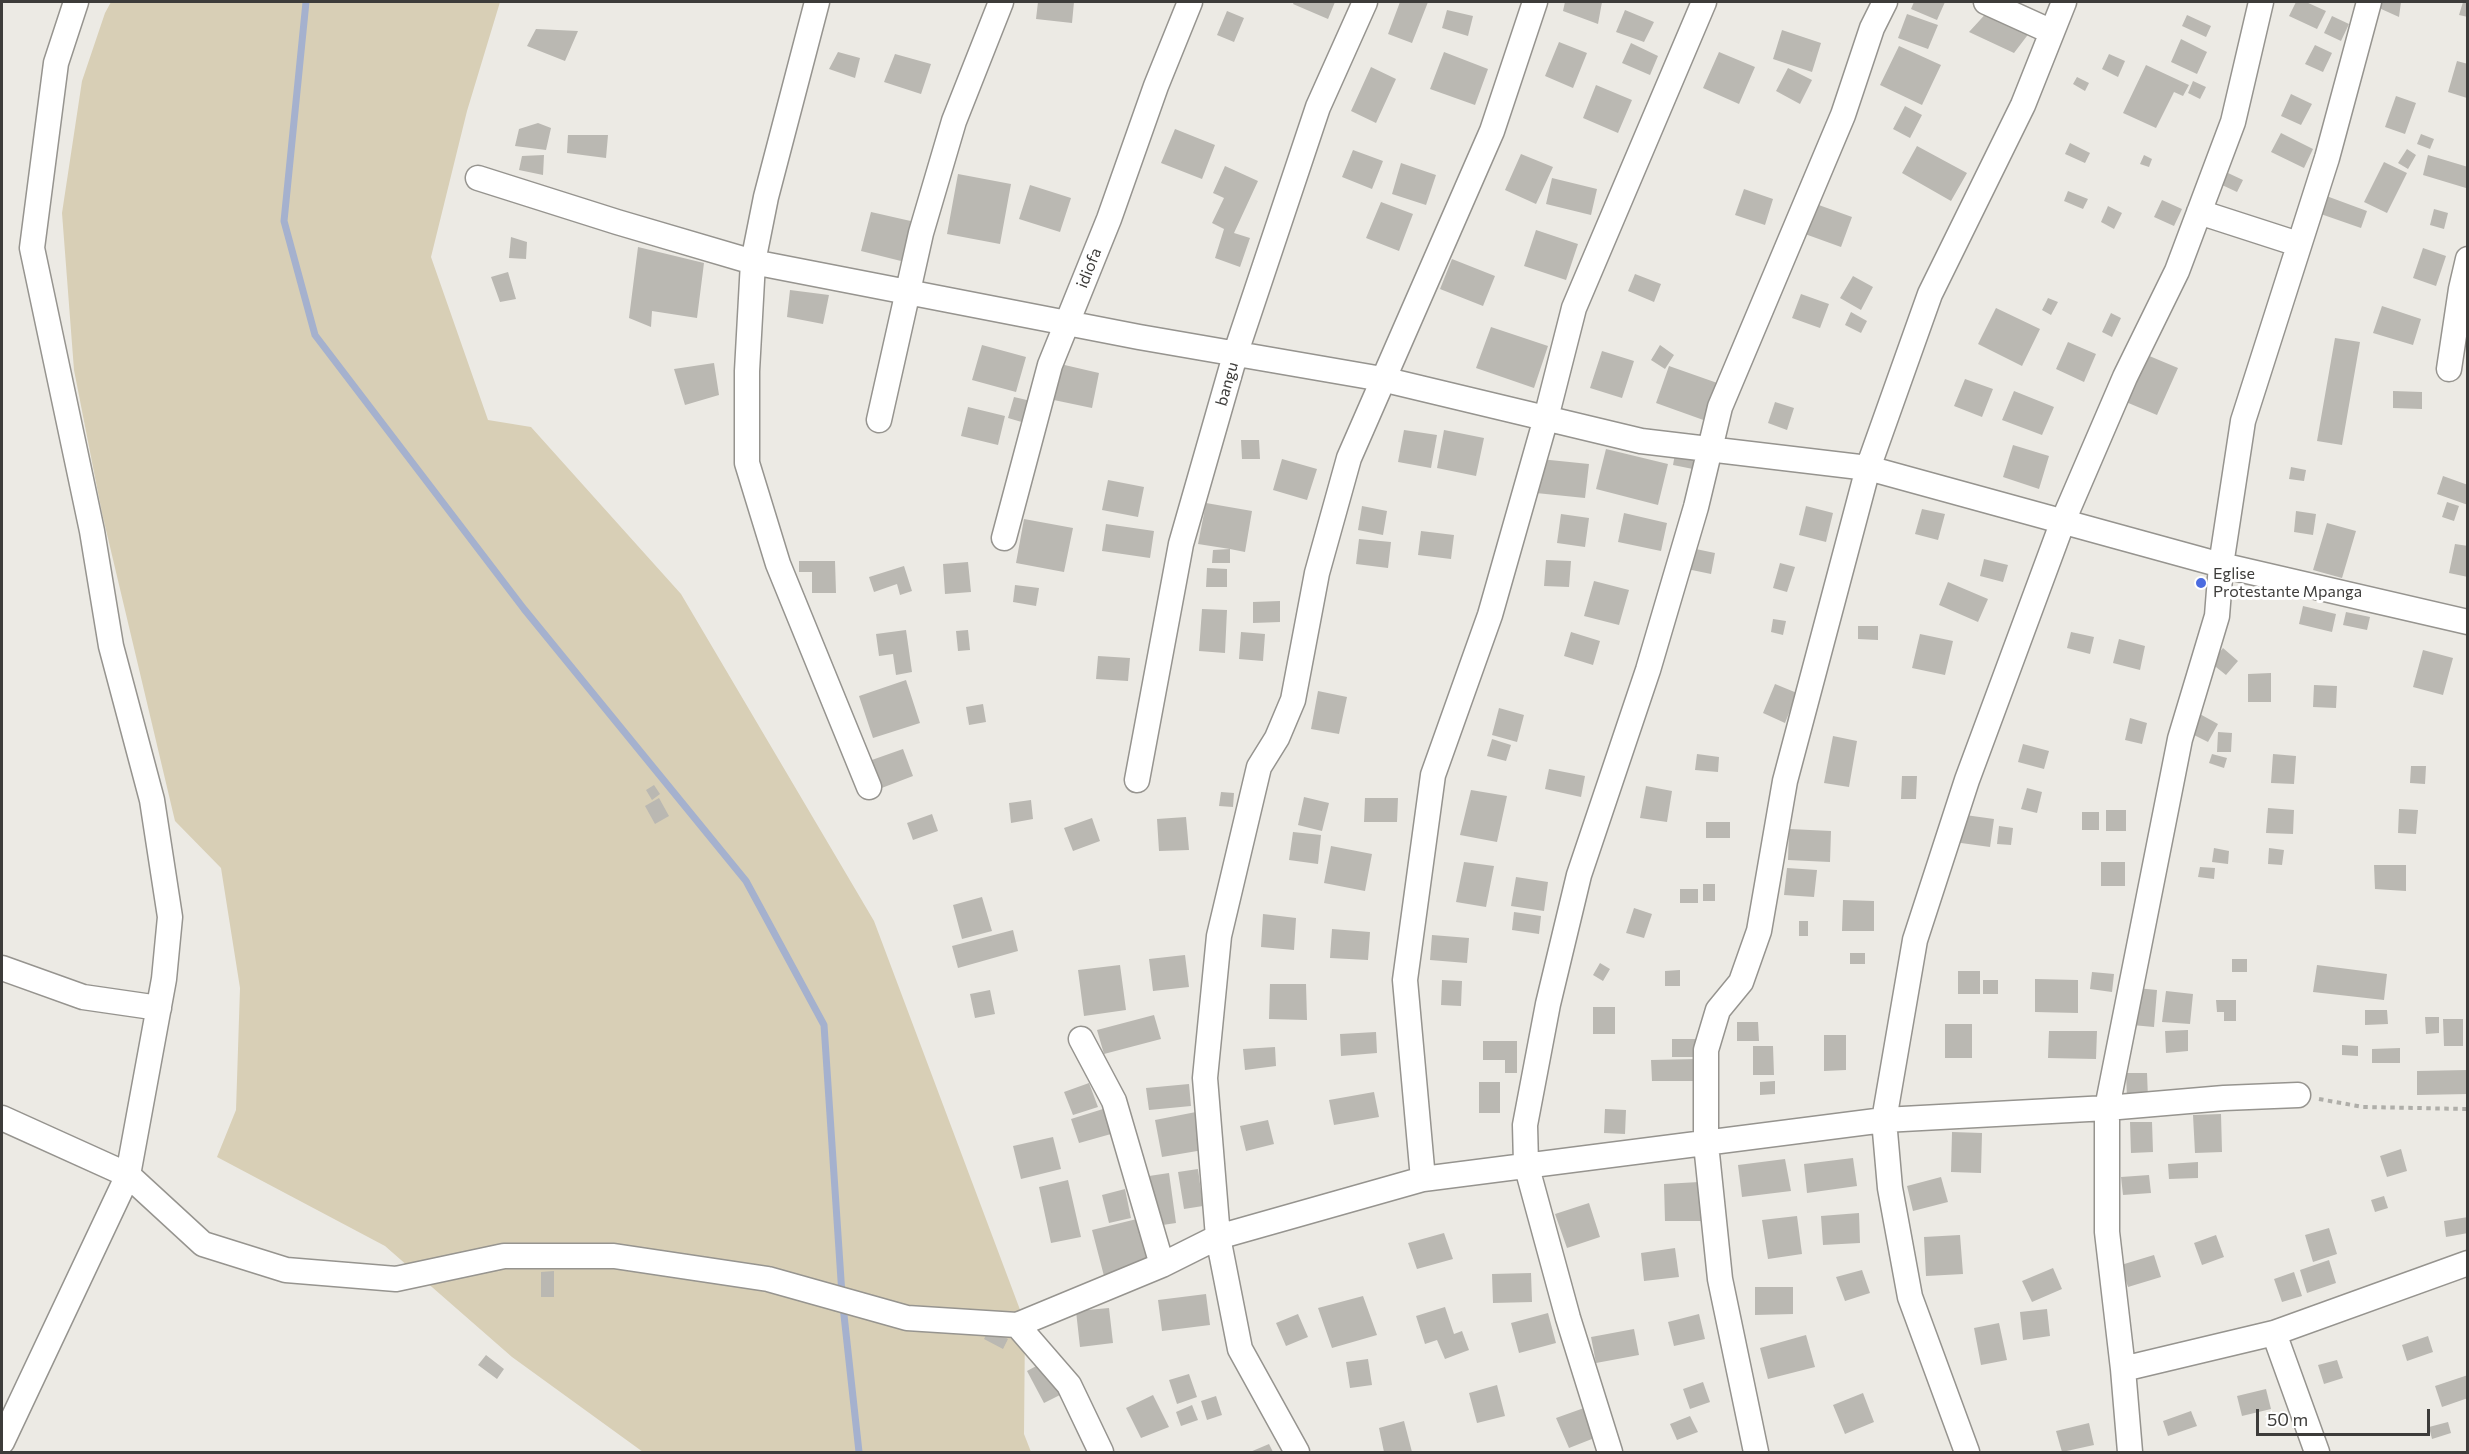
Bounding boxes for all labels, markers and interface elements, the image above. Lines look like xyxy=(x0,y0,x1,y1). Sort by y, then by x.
street label: idiofa xyxy=(1072,245,1106,291)
street label: bangu xyxy=(1212,360,1242,408)
place label: Eglise Protestante Mpanga xyxy=(2213,564,2362,602)
marker: Eglise Protestante Mpanga xyxy=(2194,576,2208,590)
scale bar xyxy=(2259,1397,2433,1435)
text: 50 m xyxy=(2267,1408,2308,1430)

